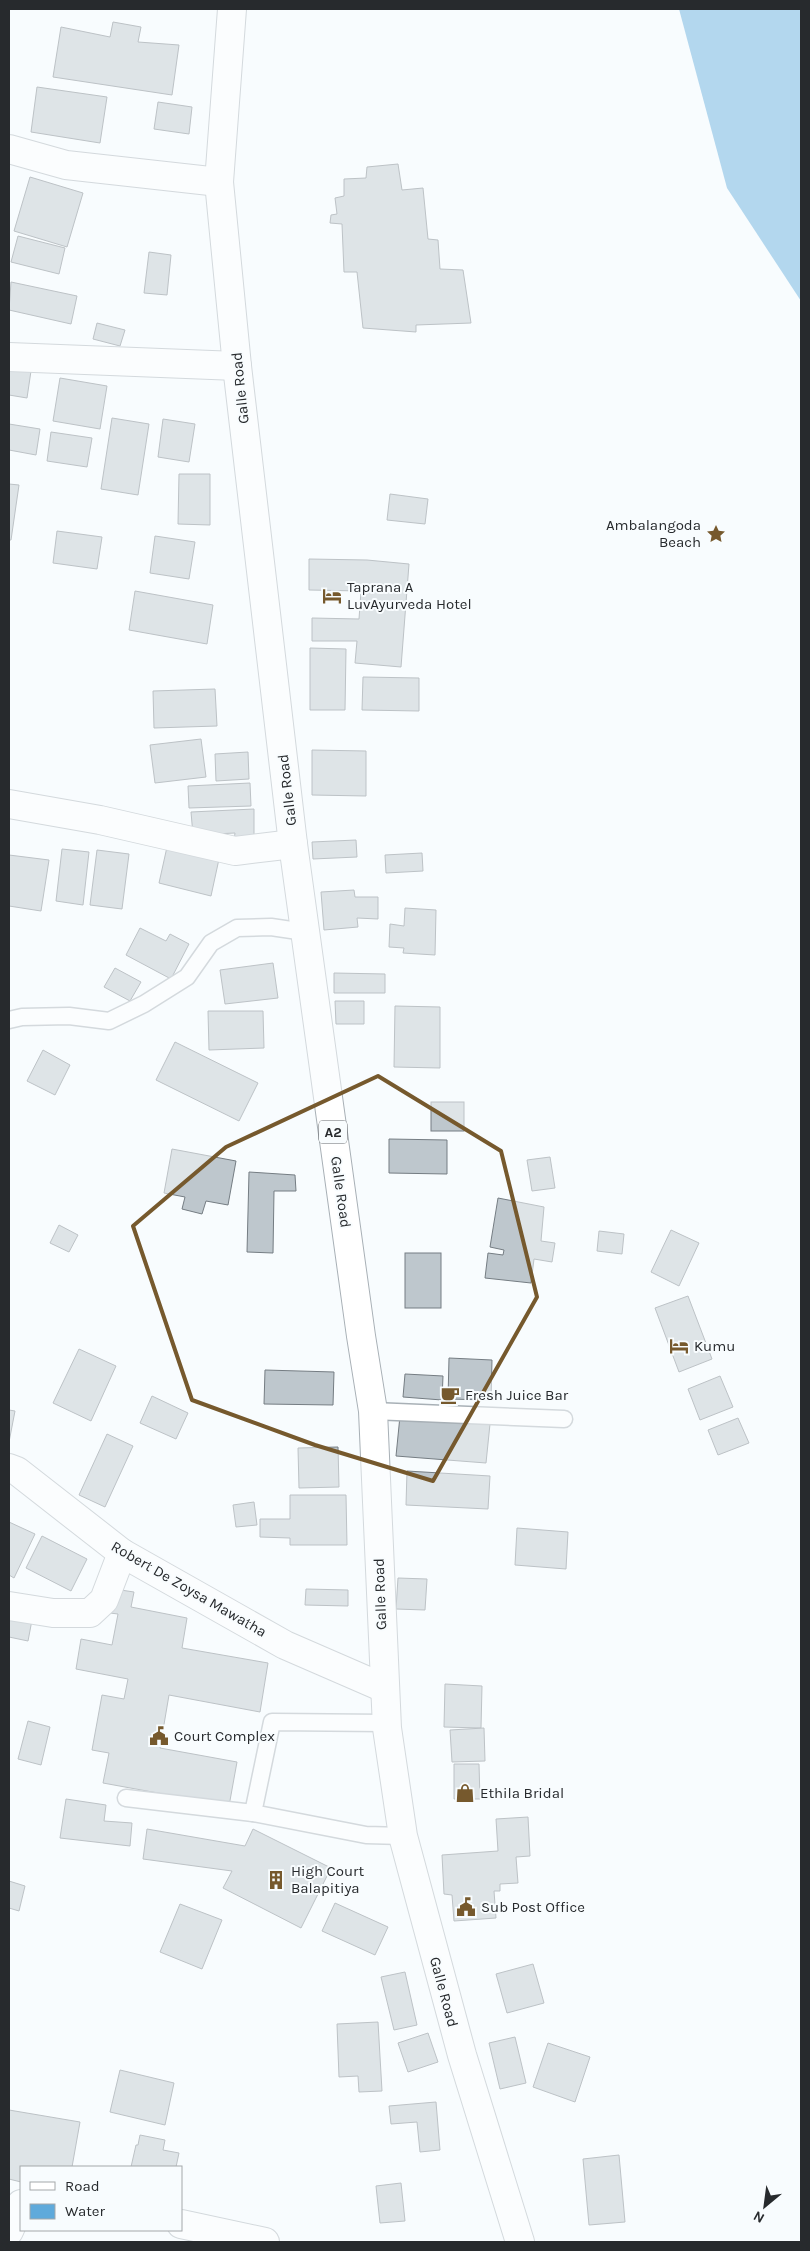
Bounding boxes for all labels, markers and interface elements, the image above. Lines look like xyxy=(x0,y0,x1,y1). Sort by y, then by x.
street label: Galle Road xyxy=(227,351,253,425)
place label: Ambalangoda Beach xyxy=(606,516,701,551)
place icon: Ambalangoda Beach xyxy=(705,523,727,545)
place label: Taprana A LuvAyurveda Hotel xyxy=(347,578,472,613)
hotel icon: Taprana A LuvAyurveda Hotel xyxy=(321,585,343,607)
street label: Galle Road xyxy=(274,753,300,827)
road number: A2 xyxy=(319,1120,347,1144)
street label: Galle Road xyxy=(327,1155,355,1229)
hotel icon: Kumu xyxy=(668,1335,690,1357)
place label: Kumu xyxy=(694,1337,735,1355)
cafe icon: Fresh Juice Bar xyxy=(439,1384,461,1406)
place label: Fresh Juice Bar xyxy=(465,1386,569,1404)
street label: Robert De Zoysa Mawatha xyxy=(108,1537,270,1641)
street label: Galle Road xyxy=(370,1558,390,1630)
public building icon: Court Complex xyxy=(148,1725,170,1747)
place label: Court Complex xyxy=(174,1727,275,1745)
shop icon: Ethila Bridal xyxy=(454,1782,476,1804)
place label: Ethila Bridal xyxy=(480,1784,564,1802)
place label: High Court Balapitiya xyxy=(291,1862,364,1897)
building icon: High Court Balapitiya xyxy=(265,1869,287,1891)
public building icon: Sub Post Office xyxy=(455,1896,477,1918)
place label: Sub Post Office xyxy=(481,1898,585,1916)
street label: Galle Road xyxy=(426,1955,462,2029)
legend xyxy=(20,2166,182,2231)
text: Road xyxy=(65,2177,100,2195)
north arrow xyxy=(740,2181,790,2231)
text: Water xyxy=(65,2202,106,2220)
text: N xyxy=(750,2207,767,2227)

